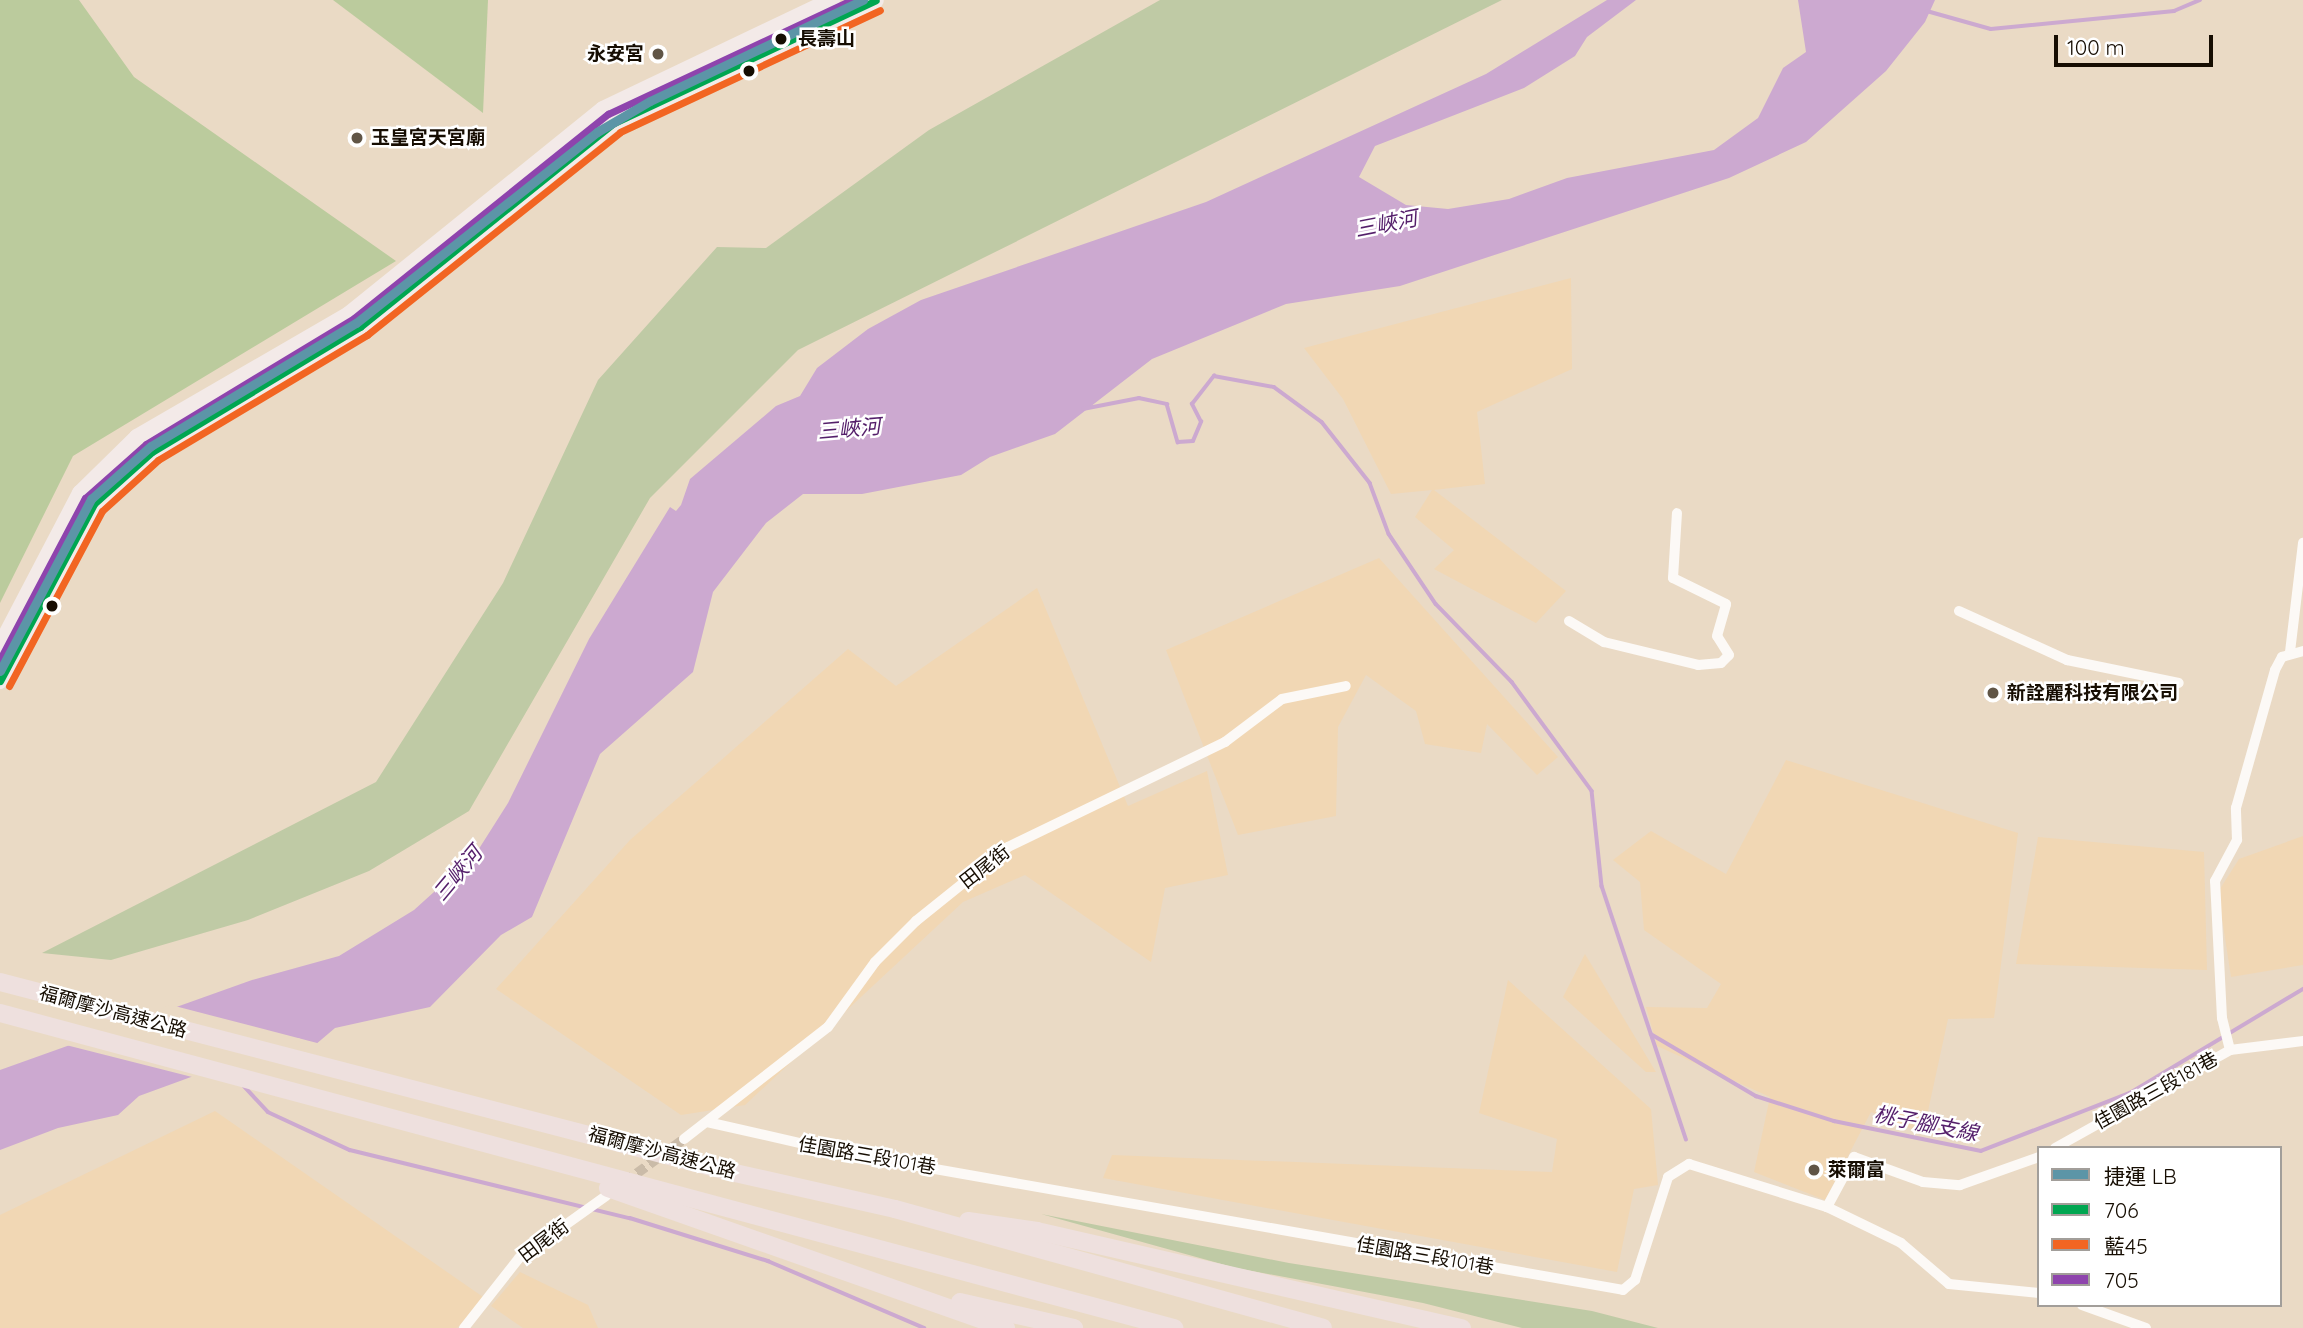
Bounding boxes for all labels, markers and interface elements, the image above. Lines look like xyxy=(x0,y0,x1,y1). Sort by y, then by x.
scale bar xyxy=(2058,21,2217,65)
marker: 長壽山 xyxy=(770,28,792,50)
place label: 長壽山 xyxy=(798,28,855,50)
text: 100 m xyxy=(2067,34,2125,60)
place label: 永安宮 xyxy=(587,43,644,65)
marker: 永安宮 xyxy=(650,46,666,62)
unlabelled marker xyxy=(742,64,756,78)
place label: 玉皇宮天宮廟 xyxy=(371,127,485,149)
marker: 玉皇宮天宮廟 xyxy=(349,130,365,146)
water label: 三峽河 xyxy=(1353,205,1419,241)
water label: 三峽河 xyxy=(817,413,881,443)
unlabelled marker xyxy=(45,599,59,613)
place label: 新詮麗科技有限公司 xyxy=(2007,682,2178,704)
marker: 新詮麗科技有限公司 xyxy=(1985,685,2001,701)
street label: 田尾街 xyxy=(956,840,1014,894)
water label: 三峽河 xyxy=(427,841,487,905)
street label: 福爾摩沙高速公路 xyxy=(37,981,189,1043)
street label: 佳園路三段181巷 xyxy=(2090,1047,2222,1135)
water label: 桃子腳支線 xyxy=(1872,1101,1980,1145)
street label: 福爾摩沙高速公路 xyxy=(586,1122,738,1184)
street label: 佳園路三段101巷 xyxy=(796,1133,938,1179)
legend xyxy=(2037,1146,2282,1307)
place label: 萊爾富 xyxy=(1828,1159,1885,1181)
marker: 萊爾富 xyxy=(1806,1162,1822,1178)
text: 捷運 LB xyxy=(2104,1163,2177,1189)
text: 706 xyxy=(2104,1197,2139,1223)
street label: 田尾街 xyxy=(514,1215,574,1267)
street label: 佳園路三段101巷 xyxy=(1354,1233,1496,1279)
text: 藍45 xyxy=(2104,1233,2148,1259)
text: 705 xyxy=(2104,1267,2139,1293)

